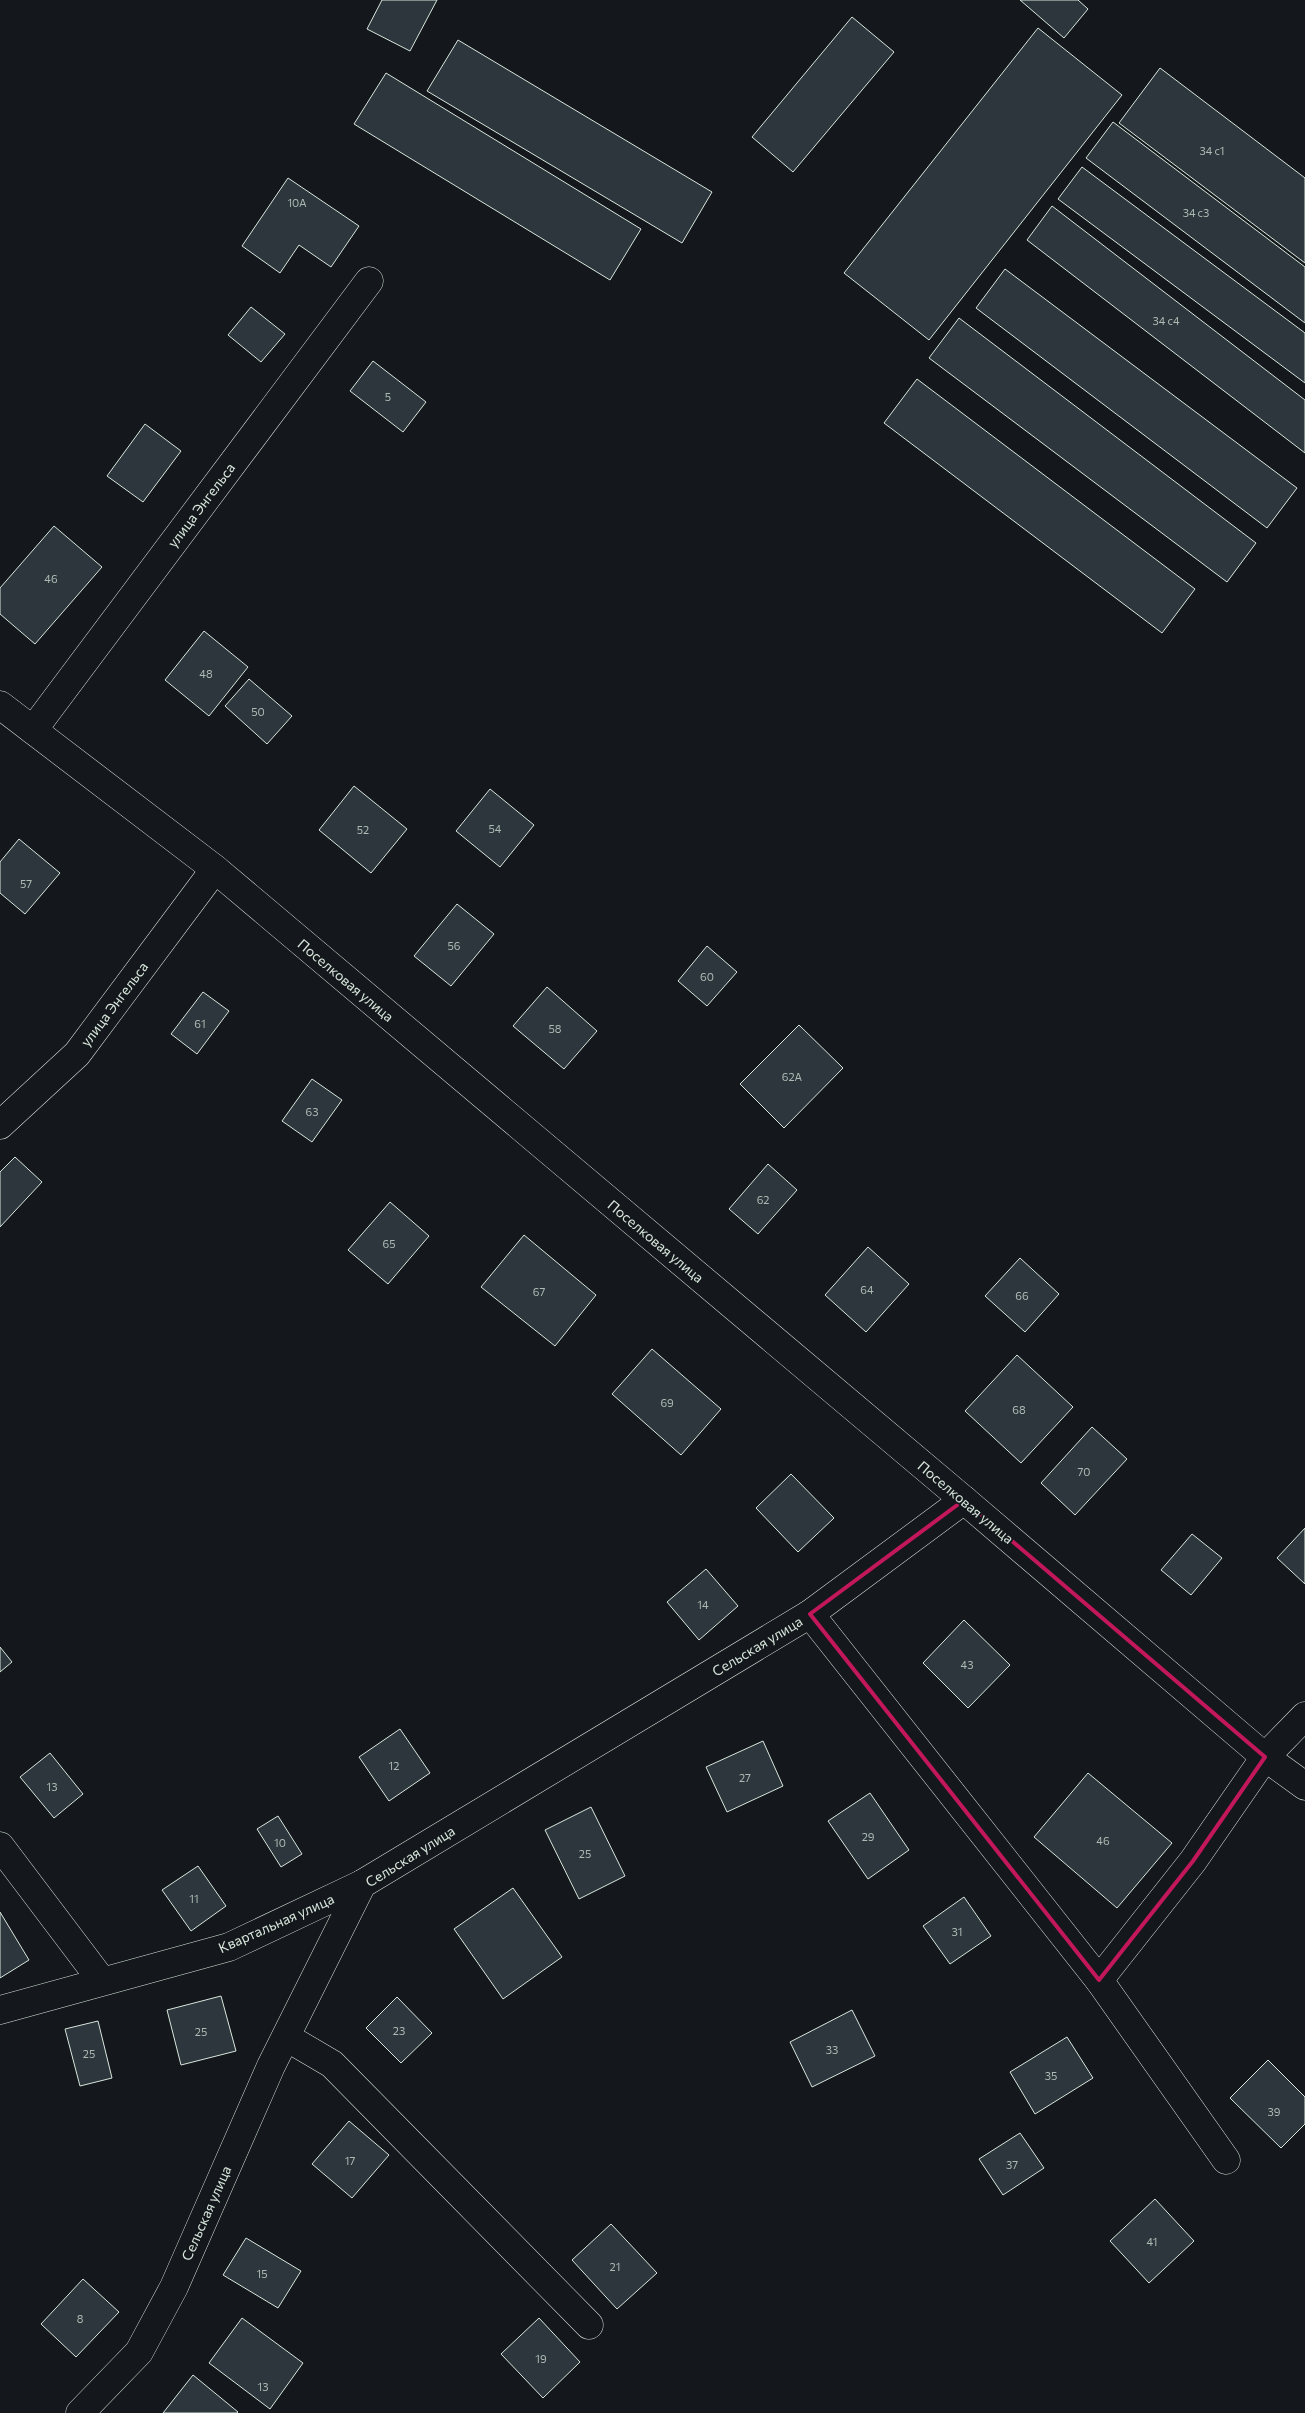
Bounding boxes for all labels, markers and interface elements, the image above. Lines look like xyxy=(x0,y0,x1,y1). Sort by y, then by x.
house number: 34 с1 xyxy=(1199,144,1225,157)
house number: 10А xyxy=(287,196,307,209)
house number: 34 с3 xyxy=(1183,206,1209,219)
house number: 34 с4 xyxy=(1152,314,1180,327)
house number: 5 xyxy=(385,390,391,403)
street label: улица Энгельса xyxy=(164,459,238,551)
house number: 46 xyxy=(44,572,58,585)
house number: 48 xyxy=(199,667,213,680)
house number: 50 xyxy=(251,705,265,718)
house number: 54 xyxy=(489,822,502,835)
house number: 52 xyxy=(357,823,369,836)
house number: 57 xyxy=(20,877,32,890)
street label: Поселковая улица xyxy=(295,935,397,1025)
house number: 56 xyxy=(448,939,461,952)
street label: улица Энгельса xyxy=(77,958,151,1050)
house number: 60 xyxy=(700,970,714,983)
house number: 61 xyxy=(194,1017,206,1030)
house number: 58 xyxy=(549,1022,562,1035)
house number: 62А xyxy=(782,1070,803,1083)
house number: 63 xyxy=(306,1105,318,1118)
house number: 62 xyxy=(757,1193,769,1206)
street label: Поселковая улица xyxy=(605,1196,707,1286)
house number: 65 xyxy=(383,1237,396,1250)
house number: 64 xyxy=(860,1283,874,1296)
house number: 67 xyxy=(533,1285,545,1298)
house number: 66 xyxy=(1015,1289,1029,1302)
house number: 69 xyxy=(660,1396,674,1409)
house number: 68 xyxy=(1012,1403,1026,1416)
street label: Поселковая улица xyxy=(915,1457,1017,1547)
house number: 70 xyxy=(1078,1465,1090,1478)
house number: 14 xyxy=(697,1598,709,1611)
street label: Сельская улица xyxy=(709,1612,805,1680)
house number: 43 xyxy=(961,1658,973,1671)
house number: 12 xyxy=(389,1759,399,1772)
house number: 27 xyxy=(739,1771,751,1784)
house number: 13 xyxy=(47,1780,57,1793)
street label: Сельская улица xyxy=(362,1822,458,1890)
house number: 29 xyxy=(862,1830,875,1843)
house number: 46 xyxy=(1096,1834,1110,1847)
house number: 10 xyxy=(274,1836,286,1849)
house number: 25 xyxy=(579,1847,591,1860)
street label: Квартальная улица xyxy=(216,1890,336,1956)
house number: 11 xyxy=(189,1892,199,1905)
house number: 31 xyxy=(952,1925,962,1938)
house number: 23 xyxy=(393,2024,405,2037)
house number: 25 xyxy=(195,2025,207,2038)
house number: 33 xyxy=(826,2043,838,2056)
house number: 25 xyxy=(83,2047,95,2060)
house number: 35 xyxy=(1045,2069,1057,2082)
house number: 39 xyxy=(1268,2105,1281,2118)
house number: 17 xyxy=(345,2154,355,2167)
house number: 37 xyxy=(1006,2158,1018,2171)
street label: Сельская улица xyxy=(177,2163,235,2263)
house number: 41 xyxy=(1147,2235,1157,2248)
house number: 21 xyxy=(610,2260,620,2273)
house number: 15 xyxy=(256,2267,268,2280)
house number: 8 xyxy=(77,2312,84,2325)
house number: 19 xyxy=(535,2352,547,2365)
house number: 13 xyxy=(258,2380,268,2393)

